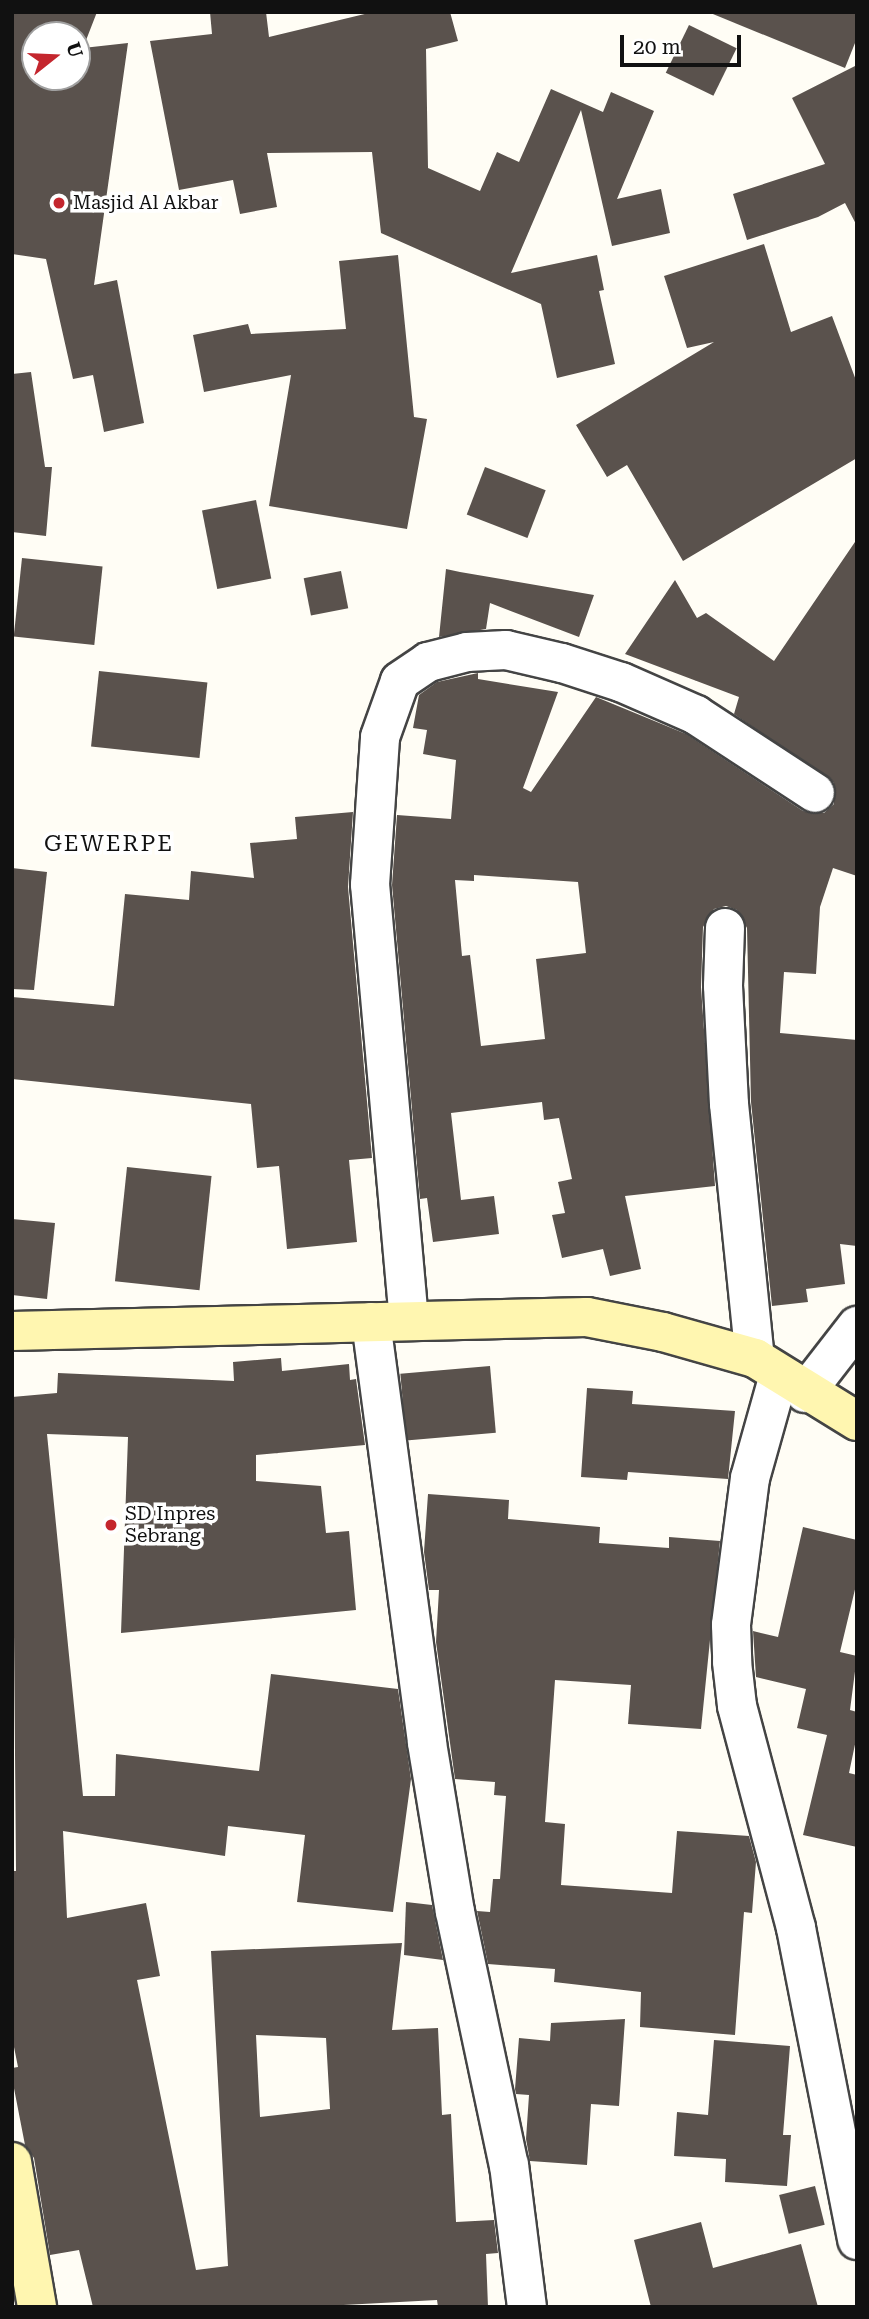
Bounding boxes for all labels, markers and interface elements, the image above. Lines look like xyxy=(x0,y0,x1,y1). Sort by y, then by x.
north arrow xyxy=(21,21,91,91)
scale bar xyxy=(624,21,745,65)
text: 20 m xyxy=(633,35,681,59)
text: U xyxy=(61,39,88,60)
place label: Masjid Al Akbar xyxy=(73,192,219,214)
marker: Masjid Al Akbar xyxy=(51,195,67,211)
district label: GEWERPE xyxy=(45,830,173,858)
place label: SD Inpres Sebrang xyxy=(125,1503,215,1547)
marker: SD Inpres Sebrang xyxy=(103,1517,119,1533)

